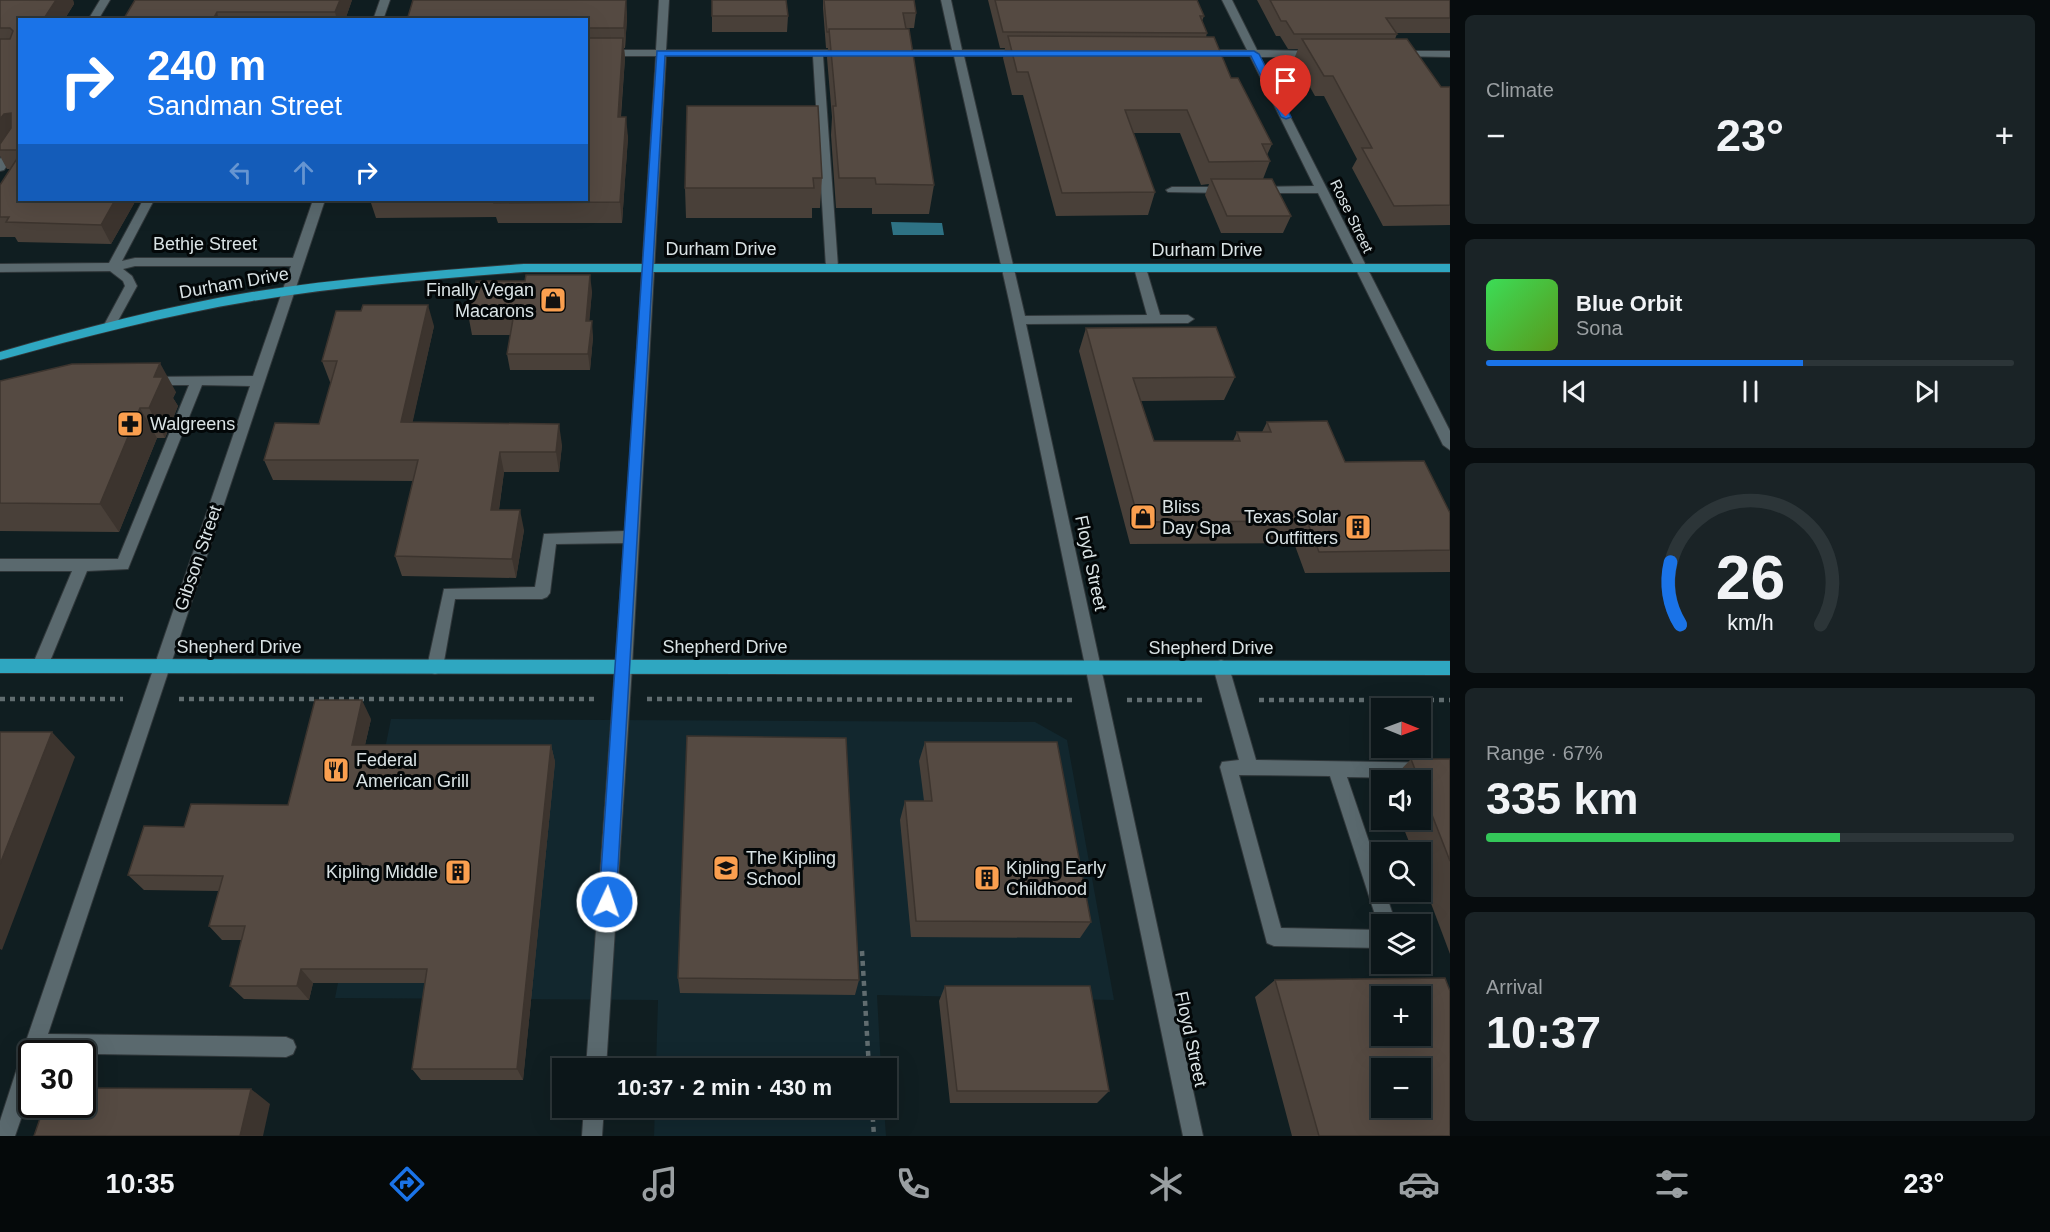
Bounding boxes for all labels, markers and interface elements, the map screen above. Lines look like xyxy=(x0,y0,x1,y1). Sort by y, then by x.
icon: right xyxy=(48,42,126,120)
text: 240 m xyxy=(147,42,266,89)
pin xyxy=(1260,55,1311,117)
icon: arrive xyxy=(1269,64,1302,97)
text: Climate xyxy=(1486,79,1554,101)
text: Sandman Street xyxy=(147,91,342,121)
text: 23° xyxy=(1716,110,1784,161)
text: − xyxy=(1486,117,1505,154)
text: + xyxy=(1995,117,2014,154)
icon: left xyxy=(224,156,257,189)
icon: ahead xyxy=(287,156,320,189)
icon: right xyxy=(350,156,383,189)
street label: Rose Street xyxy=(1327,177,1377,256)
street label: Bethje Street xyxy=(153,234,257,254)
street label: Durham Drive xyxy=(665,239,777,259)
street label: Durham Drive xyxy=(1151,240,1263,260)
street label: Durham Drive xyxy=(178,264,290,302)
place label: Finally Vegan Macarons xyxy=(426,280,534,321)
shop icon: Finally Vegan Macarons xyxy=(538,285,568,315)
text: Blue Orbit xyxy=(1576,291,1682,316)
text: Sona xyxy=(1576,317,1623,339)
icon: previous xyxy=(1558,375,1591,408)
icon: pause xyxy=(1734,375,1767,408)
icon: next xyxy=(1910,375,1943,408)
pharmacy icon: Walgreens xyxy=(115,409,145,439)
place label: Walgreens xyxy=(150,414,235,434)
place label: Bliss Day Spa xyxy=(1162,497,1232,538)
shop icon: Bliss Day Spa xyxy=(1128,502,1158,532)
street label: Gibson Street xyxy=(171,503,225,613)
place label: Texas Solar Outfitters xyxy=(1244,507,1338,548)
building icon: Texas Solar Outfitters xyxy=(1343,512,1373,542)
street label: Floyd Street xyxy=(1071,513,1111,613)
text: 26 xyxy=(1715,543,1785,612)
text: km/h xyxy=(1727,611,1773,635)
street label: Shepherd Drive xyxy=(176,637,302,657)
street label: Shepherd Drive xyxy=(662,637,788,657)
street label: Shepherd Drive xyxy=(1148,638,1274,658)
north arrow xyxy=(1371,698,1431,758)
map controls xyxy=(1371,698,1431,1118)
text: Range · 67% xyxy=(1486,742,1603,764)
place label: Federal American Grill xyxy=(356,750,469,791)
restaurant icon: Federal American Grill xyxy=(321,755,351,785)
button: sound xyxy=(1371,770,1431,830)
text: 335 km xyxy=(1486,773,1639,824)
button: search xyxy=(1371,842,1431,902)
place label: The Kipling School xyxy=(746,848,836,889)
school or university icon: The Kipling School xyxy=(711,853,741,883)
building icon: Kipling Middle xyxy=(443,857,473,887)
place label: Kipling Early Childhood xyxy=(1006,858,1106,899)
place label: Kipling Middle xyxy=(326,862,438,882)
building icon: Kipling Early Childhood xyxy=(972,863,1002,893)
position arrow xyxy=(575,870,639,934)
button: layers xyxy=(1371,914,1431,974)
text: Arrival xyxy=(1486,976,1543,998)
button: + xyxy=(1371,986,1431,1046)
street label: Floyd Street xyxy=(1171,989,1211,1089)
text: 10:37 xyxy=(1486,1007,1601,1058)
speed limit sign: 30 xyxy=(18,1040,96,1118)
button: − xyxy=(1371,1058,1431,1118)
text: 10:37 · 2 min · 430 m xyxy=(617,1075,832,1100)
icon: directions xyxy=(386,1163,428,1205)
icon: music xyxy=(639,1163,681,1205)
icon: phone xyxy=(892,1163,934,1205)
icon: climate xyxy=(1145,1163,1187,1205)
icon: car xyxy=(1398,1163,1440,1205)
icon: filters xyxy=(1651,1163,1693,1205)
text: 10:35 xyxy=(106,1169,175,1199)
text: 23° xyxy=(1904,1169,1944,1199)

